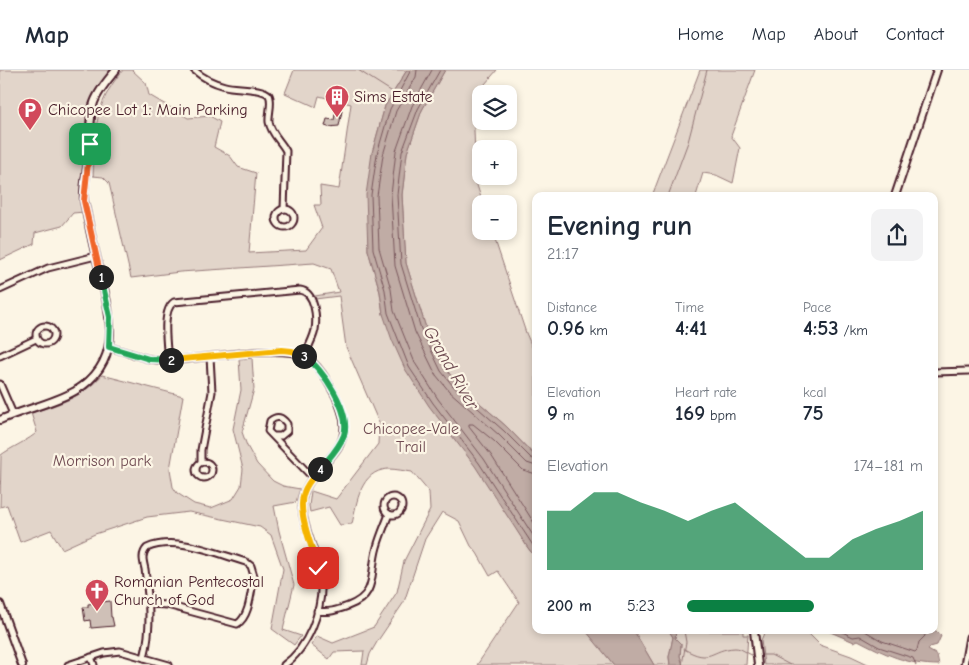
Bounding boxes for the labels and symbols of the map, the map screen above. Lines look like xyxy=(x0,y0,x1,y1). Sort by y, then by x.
building icon: Sims Estate xyxy=(324,84,350,118)
place label: Sims Estate xyxy=(354,88,433,106)
parking icon: Chicopee Lot 1: Main Parking xyxy=(17,97,43,131)
place label: Chicopee Lot 1: Main Parking xyxy=(48,101,248,119)
pin xyxy=(69,123,111,165)
pin: 1 xyxy=(88,264,114,290)
water label: Grand River xyxy=(419,323,484,414)
pin: 3 xyxy=(292,344,316,368)
pin: 2 xyxy=(158,348,184,372)
park label: Chicopee-Vale Trail xyxy=(363,420,459,456)
park label: Morrison park xyxy=(53,452,151,470)
pin: 4 xyxy=(308,456,332,482)
pin xyxy=(297,547,339,589)
place label: Romanian Pentecostal Church of God xyxy=(114,573,264,609)
church icon: Romanian Pentecostal Church of God xyxy=(84,578,110,612)

